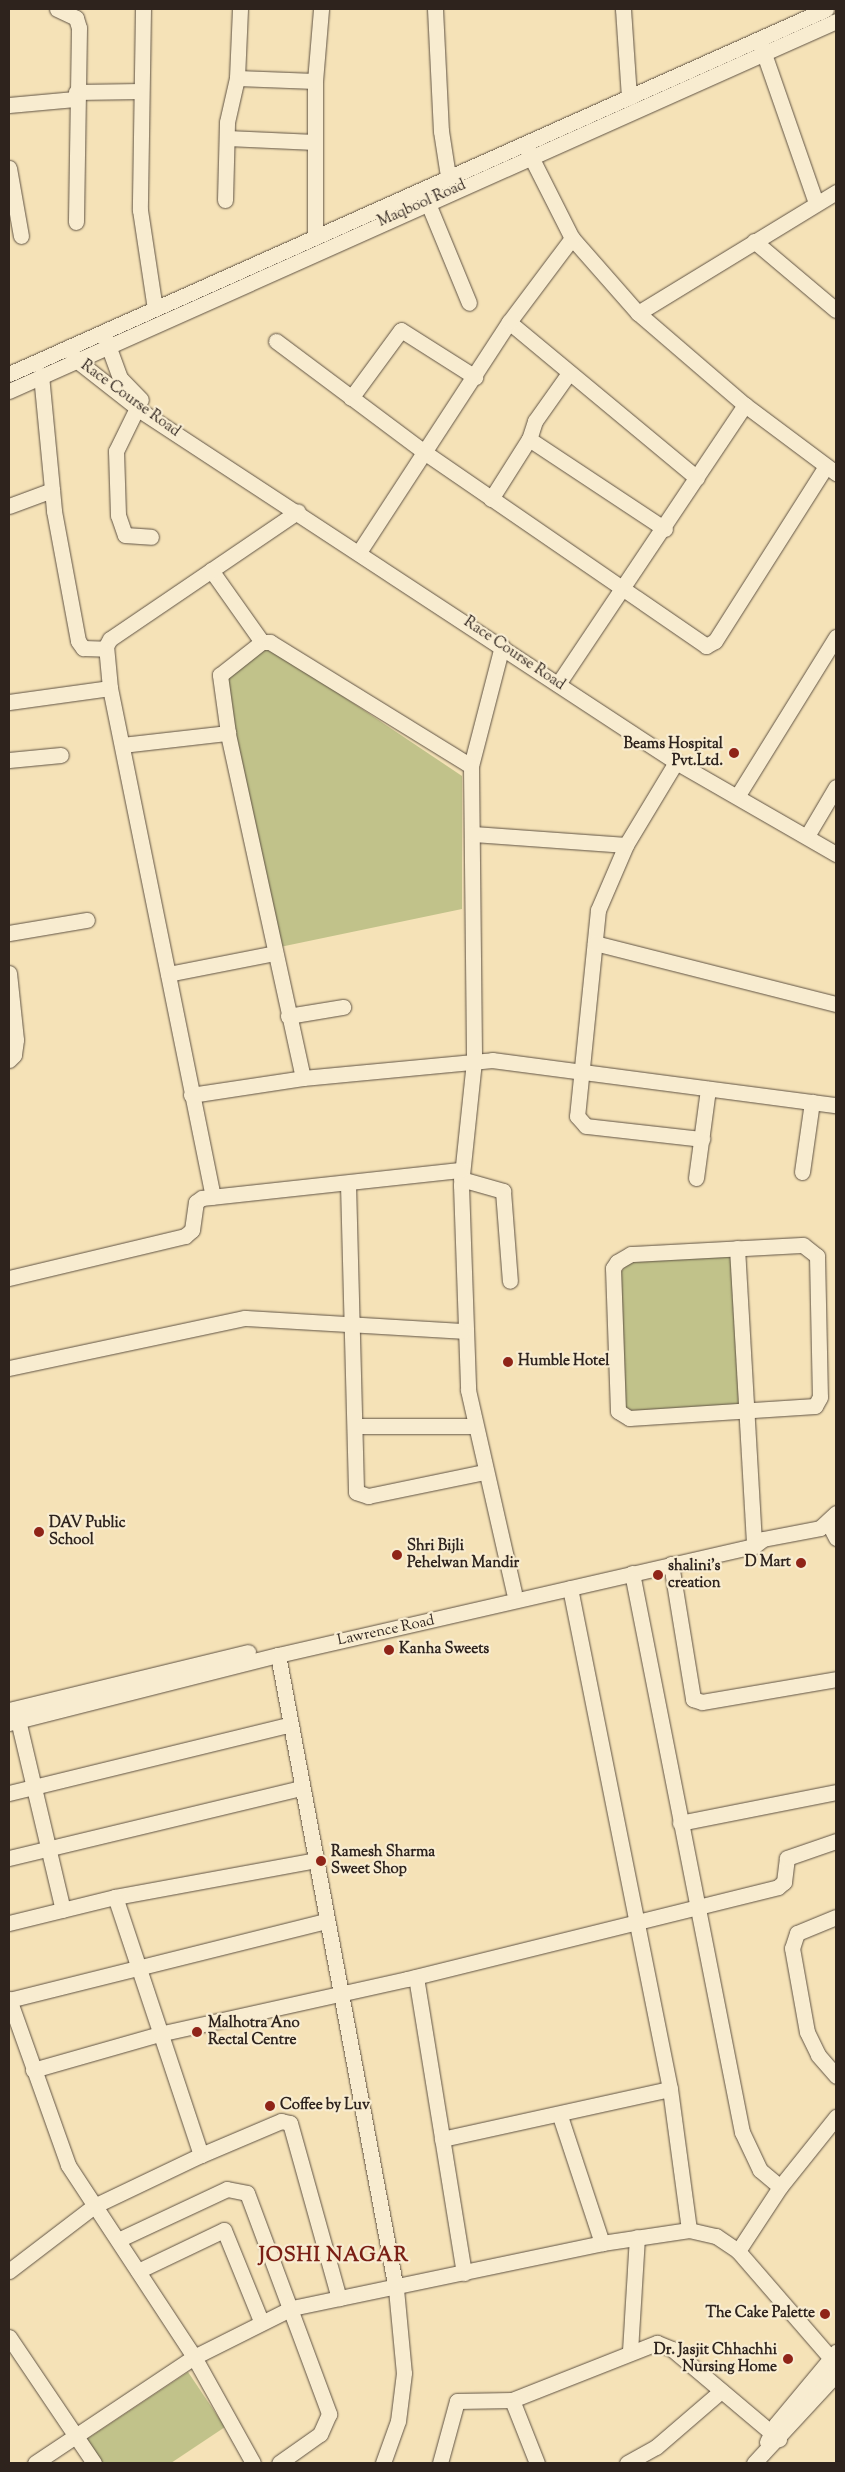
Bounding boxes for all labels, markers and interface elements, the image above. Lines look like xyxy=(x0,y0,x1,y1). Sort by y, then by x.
street label: Maqbool Road xyxy=(375,177,469,231)
street label: Race Course Road xyxy=(77,357,183,441)
street label: Race Course Road xyxy=(460,613,568,695)
place label: Beams Hospital Pvt.Ltd. xyxy=(623,735,723,770)
marker: Beams Hospital Pvt.Ltd. xyxy=(727,746,741,760)
place label: Humble Hotel xyxy=(518,1353,609,1371)
marker: Humble Hotel xyxy=(502,1356,514,1368)
place label: DAV Public School xyxy=(49,1514,126,1549)
marker: DAV Public School xyxy=(33,1526,45,1538)
place label: Shri Bijli Pehelwan Mandir xyxy=(407,1537,519,1572)
marker: Shri Bijli Pehelwan Mandir xyxy=(391,1549,403,1561)
place label: D Mart xyxy=(745,1554,791,1572)
place label: shalini's creation xyxy=(668,1557,721,1592)
marker: D Mart xyxy=(795,1557,807,1569)
marker: shalini's creation xyxy=(652,1569,664,1581)
street label: Lawrence Road xyxy=(336,1612,436,1650)
place label: Kanha Sweets xyxy=(399,1641,489,1659)
marker: Kanha Sweets xyxy=(383,1644,395,1656)
place label: Ramesh Sharma Sweet Shop xyxy=(331,1843,435,1878)
marker: Ramesh Sharma Sweet Shop xyxy=(315,1855,327,1867)
place label: Malhotra Ano Rectal Centre xyxy=(208,2014,300,2049)
marker: Malhotra Ano Rectal Centre xyxy=(190,2025,204,2039)
place label: Coffee by Luv xyxy=(280,2097,370,2115)
marker: Coffee by Luv xyxy=(264,2100,276,2112)
district label: JOSHI NAGAR xyxy=(257,2244,411,2268)
place label: The Cake Palette xyxy=(705,2305,815,2323)
marker: The Cake Palette xyxy=(819,2308,831,2320)
place label: Dr. Jasjit Chhachhi Nursing Home xyxy=(654,2341,777,2376)
marker: Dr. Jasjit Chhachhi Nursing Home xyxy=(781,2352,795,2366)

